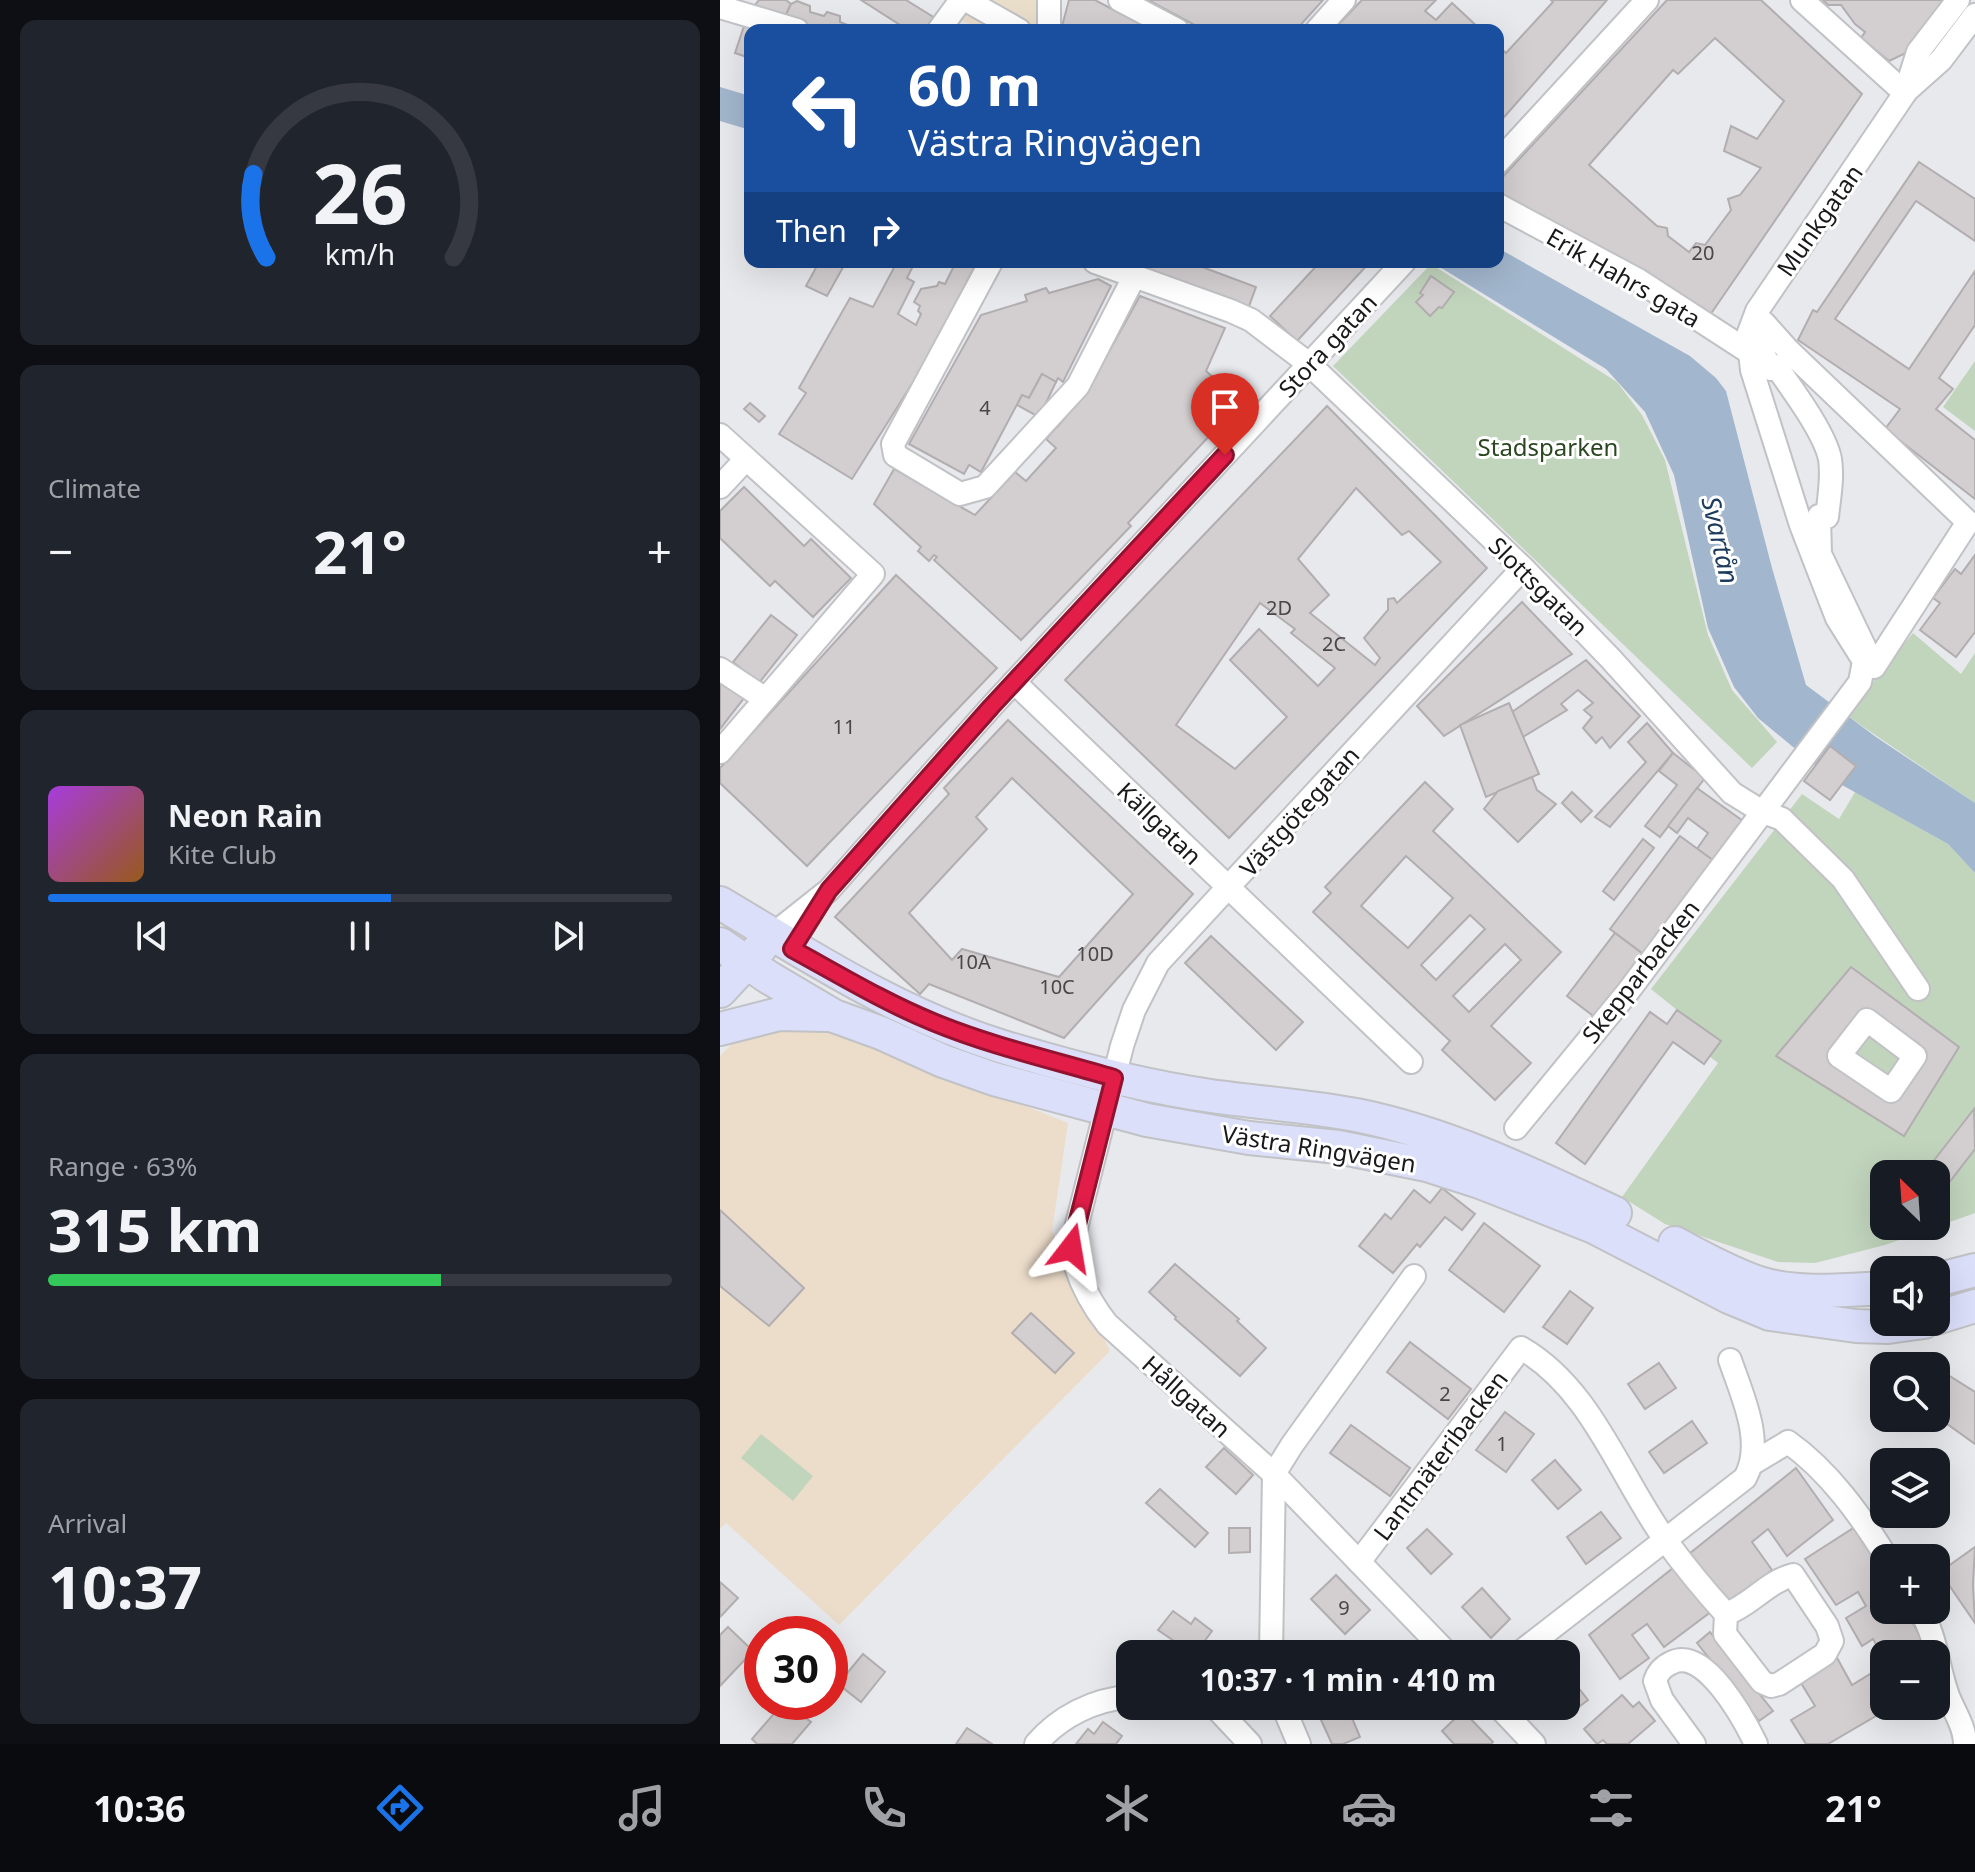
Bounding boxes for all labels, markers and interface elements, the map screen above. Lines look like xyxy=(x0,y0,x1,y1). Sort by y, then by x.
text: 60 m xyxy=(908,46,1041,122)
icon: left xyxy=(776,56,880,160)
text: Västra Ringvägen xyxy=(908,118,1202,167)
text: 26 xyxy=(312,135,408,248)
street label: Munkgatan xyxy=(1768,158,1870,282)
icon: right xyxy=(863,208,907,252)
text: Then xyxy=(776,210,847,251)
street label: Erik Hahrs gata xyxy=(1541,220,1707,334)
text: km/h xyxy=(325,235,395,274)
house number: 20 xyxy=(1692,239,1714,266)
street label: Stora gatan xyxy=(1270,286,1384,404)
pin xyxy=(1191,373,1259,455)
icon: arrive xyxy=(1203,385,1247,429)
house number: 4 xyxy=(979,394,991,421)
park label: Stadsparken xyxy=(1478,430,1618,463)
text: Climate xyxy=(48,470,141,506)
water label: Svartån xyxy=(1693,493,1749,587)
text: 21° xyxy=(313,510,407,592)
text: − xyxy=(48,521,73,581)
text: + xyxy=(647,521,672,581)
street label: Slottsgatan xyxy=(1482,529,1596,643)
house number: 2D xyxy=(1266,594,1292,621)
house number: 2C xyxy=(1322,630,1346,657)
house number: 11 xyxy=(833,713,855,740)
street label: Västgötegatan xyxy=(1232,739,1366,883)
street label: Källgatan xyxy=(1110,774,1210,872)
text: Neon Rain xyxy=(168,795,322,836)
text: Kite Club xyxy=(168,836,277,872)
street label: Skepparbacken xyxy=(1574,893,1706,1049)
icon: previous xyxy=(130,914,174,958)
icon: pause xyxy=(338,914,382,958)
icon: next xyxy=(546,914,590,958)
house number: 10D xyxy=(1076,940,1114,967)
house number: 10A xyxy=(955,948,991,975)
house number: 10C xyxy=(1039,973,1075,1000)
street label: Västra Ringvägen xyxy=(1220,1116,1418,1180)
text: Range · 63% xyxy=(48,1148,197,1184)
north arrow xyxy=(1870,1160,1950,1240)
map controls xyxy=(1870,1160,1950,1720)
text: 315 km xyxy=(48,1188,262,1270)
position arrow xyxy=(1029,1206,1113,1290)
button: sound xyxy=(1870,1256,1950,1336)
street label: Hållgatan xyxy=(1136,1347,1238,1445)
button: search xyxy=(1870,1352,1950,1432)
street label: Lantmäteribacken xyxy=(1365,1363,1515,1547)
house number: 2 xyxy=(1439,1380,1451,1407)
house number: 1 xyxy=(1496,1430,1508,1457)
button: layers xyxy=(1870,1448,1950,1528)
text: Arrival xyxy=(48,1505,127,1541)
button: + xyxy=(1870,1544,1950,1624)
text: 10:37 xyxy=(48,1545,202,1627)
house number: 9 xyxy=(1338,1594,1350,1621)
speed limit sign: 30 xyxy=(744,1616,848,1720)
button: − xyxy=(1870,1640,1950,1720)
text: 10:37 · 1 min · 410 m xyxy=(1200,1659,1496,1700)
icon: directions xyxy=(372,1780,428,1836)
icon: music xyxy=(614,1780,670,1836)
icon: phone xyxy=(856,1780,912,1836)
icon: climate xyxy=(1099,1780,1155,1836)
icon: car xyxy=(1341,1780,1397,1836)
icon: filters xyxy=(1583,1780,1639,1836)
text: 10:36 xyxy=(93,1784,186,1833)
text: 21° xyxy=(1825,1784,1882,1833)

